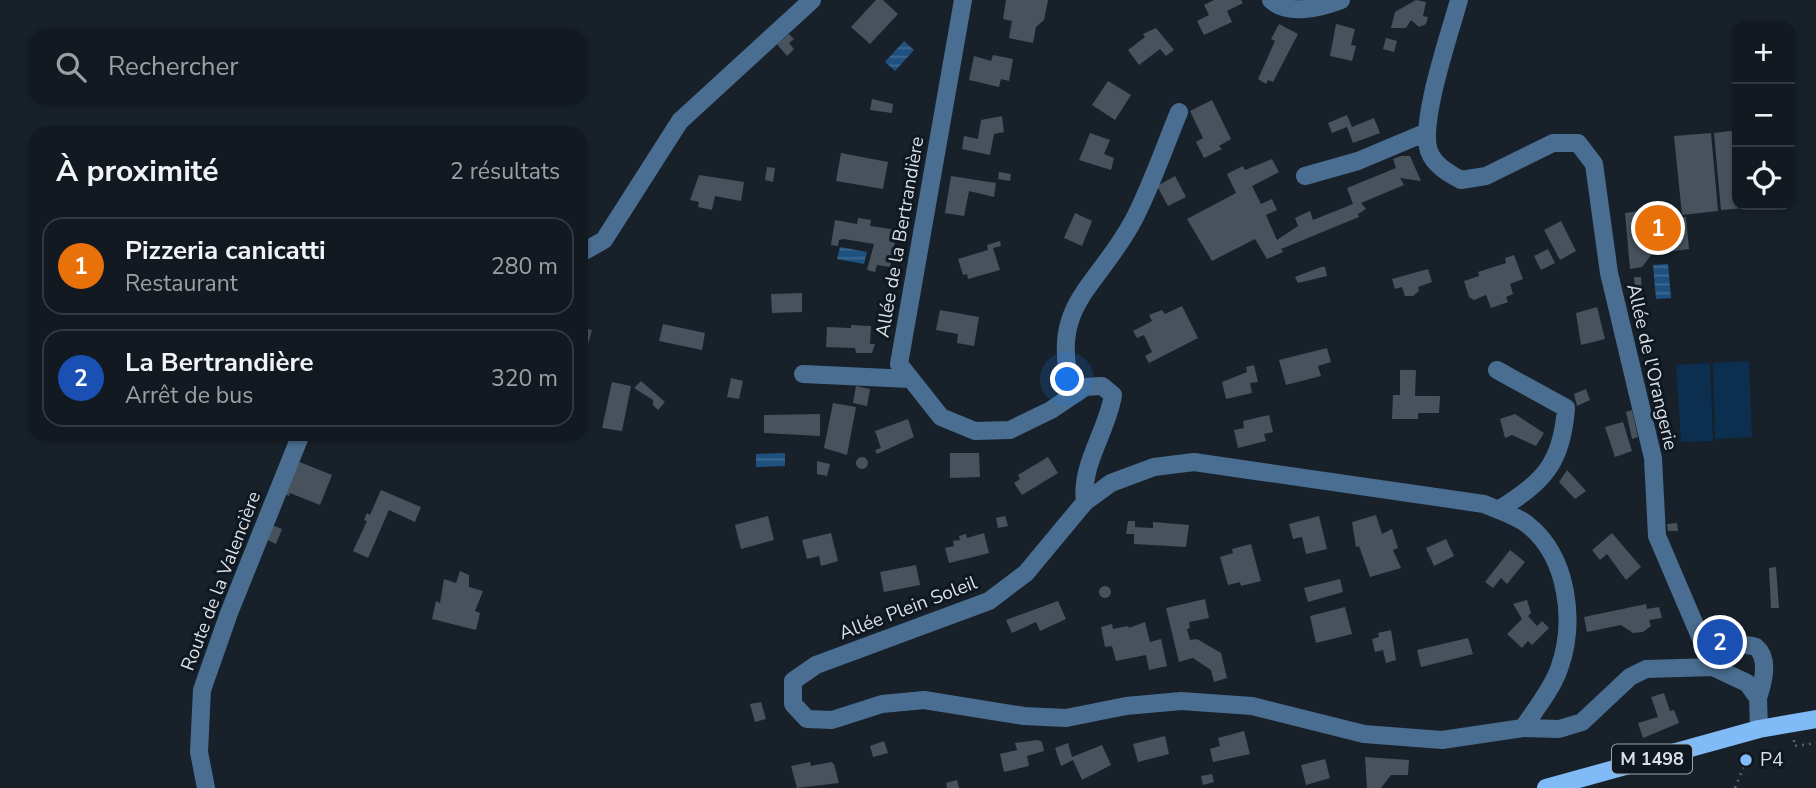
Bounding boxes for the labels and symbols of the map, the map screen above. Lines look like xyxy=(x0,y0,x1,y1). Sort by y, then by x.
street label: Allée de la Bertrandière xyxy=(870,134,930,340)
pin: 1 xyxy=(1635,202,1681,254)
street label: Allée de l'Orangerie xyxy=(1620,281,1684,453)
your location xyxy=(1050,362,1084,396)
street label: Route de la Valencière xyxy=(175,487,267,675)
street label: Allée Plein Soleil xyxy=(835,570,981,646)
pin: 2 xyxy=(1697,616,1743,668)
road number: M 1498 xyxy=(1612,744,1692,774)
place label: P4 xyxy=(1760,747,1783,773)
marker: P4 xyxy=(1738,752,1754,768)

